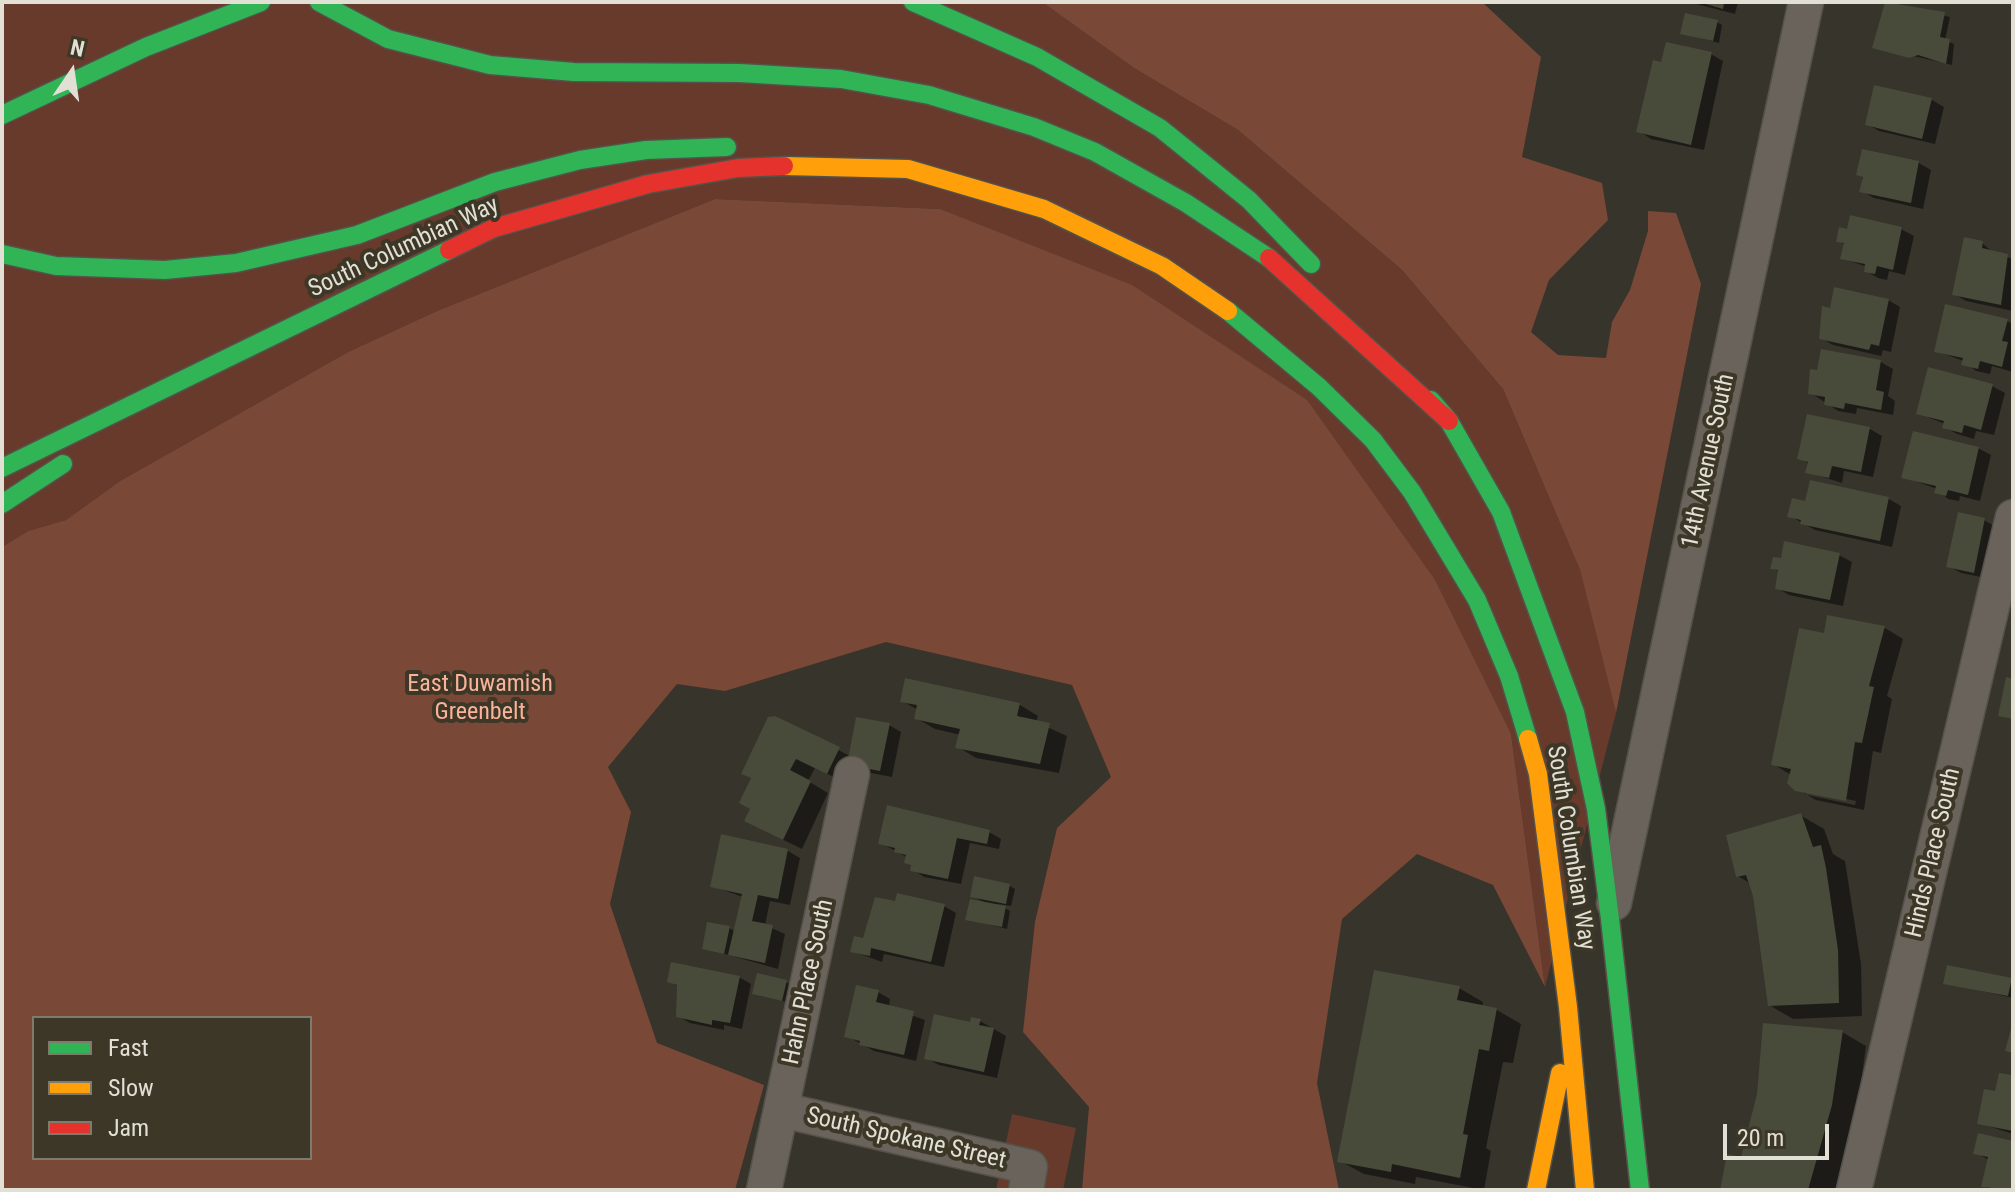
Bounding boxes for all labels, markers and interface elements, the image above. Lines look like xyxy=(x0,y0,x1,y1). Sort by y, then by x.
north arrow xyxy=(32,32,112,112)
text: N xyxy=(68,34,87,62)
street label: South Columbian Way xyxy=(304,191,504,305)
street label: 14th Avenue South xyxy=(1676,371,1742,551)
park label: East Duwamish Greenbelt xyxy=(407,671,553,727)
street label: South Columbian Way xyxy=(1540,744,1600,952)
street label: Hinds Place South xyxy=(1900,765,1968,941)
street label: Hahn Place South xyxy=(777,897,841,1067)
legend xyxy=(32,1016,312,1160)
text: Fast xyxy=(108,1034,149,1062)
text: Slow xyxy=(108,1074,154,1102)
street label: South Spokane Street xyxy=(804,1102,1008,1176)
scale bar xyxy=(1727,1108,1833,1158)
text: Jam xyxy=(108,1114,149,1142)
text: 20 m xyxy=(1737,1124,1784,1152)

